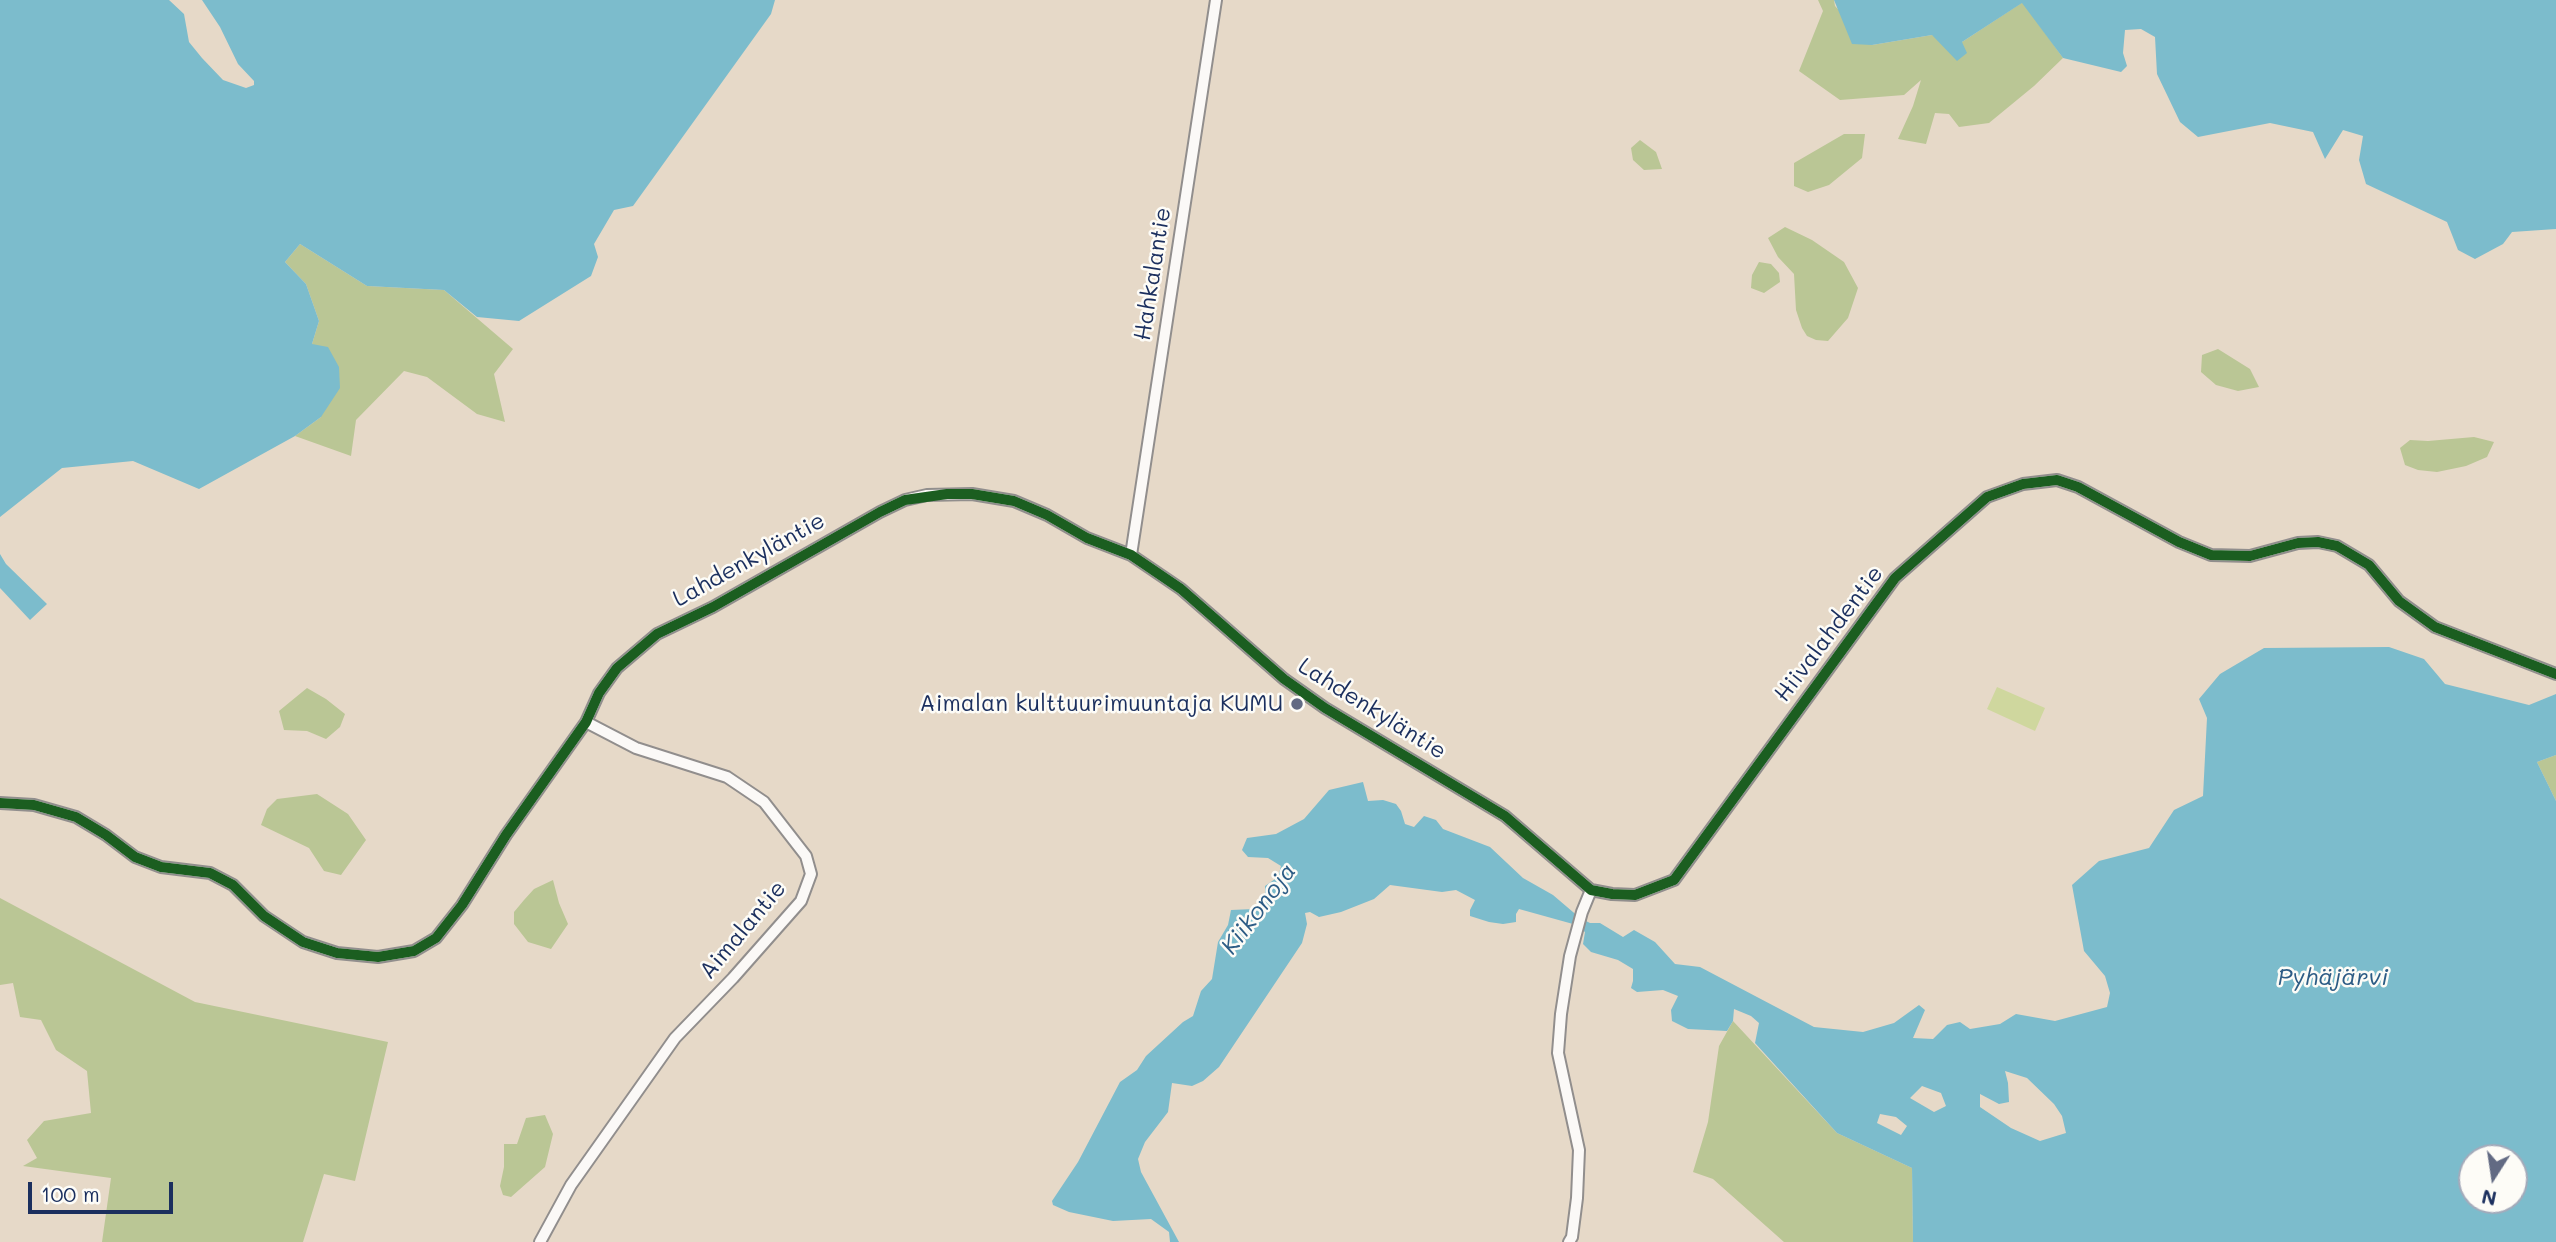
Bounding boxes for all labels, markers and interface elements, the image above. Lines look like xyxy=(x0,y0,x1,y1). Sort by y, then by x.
street label: Hahkalantie xyxy=(1129,205,1177,343)
street label: Lahdenkyläntie xyxy=(668,507,830,613)
street label: Hiivalahdentie xyxy=(1769,561,1889,707)
street label: Lahdenkyläntie xyxy=(1293,652,1451,766)
place label: Aimalan kulttuurimuuntaja KUMU xyxy=(920,690,1283,718)
marker: Aimalan kulttuurimuuntaja KUMU xyxy=(1289,696,1305,712)
water label: Kiikonoja xyxy=(1215,858,1303,960)
street label: Aimalantie xyxy=(694,875,792,985)
water label: Pyhäjärvi xyxy=(2278,964,2388,992)
north arrow xyxy=(2458,1144,2528,1214)
scale bar xyxy=(32,1168,177,1212)
text: 100 m xyxy=(41,1180,100,1207)
text: N xyxy=(2479,1184,2499,1212)

